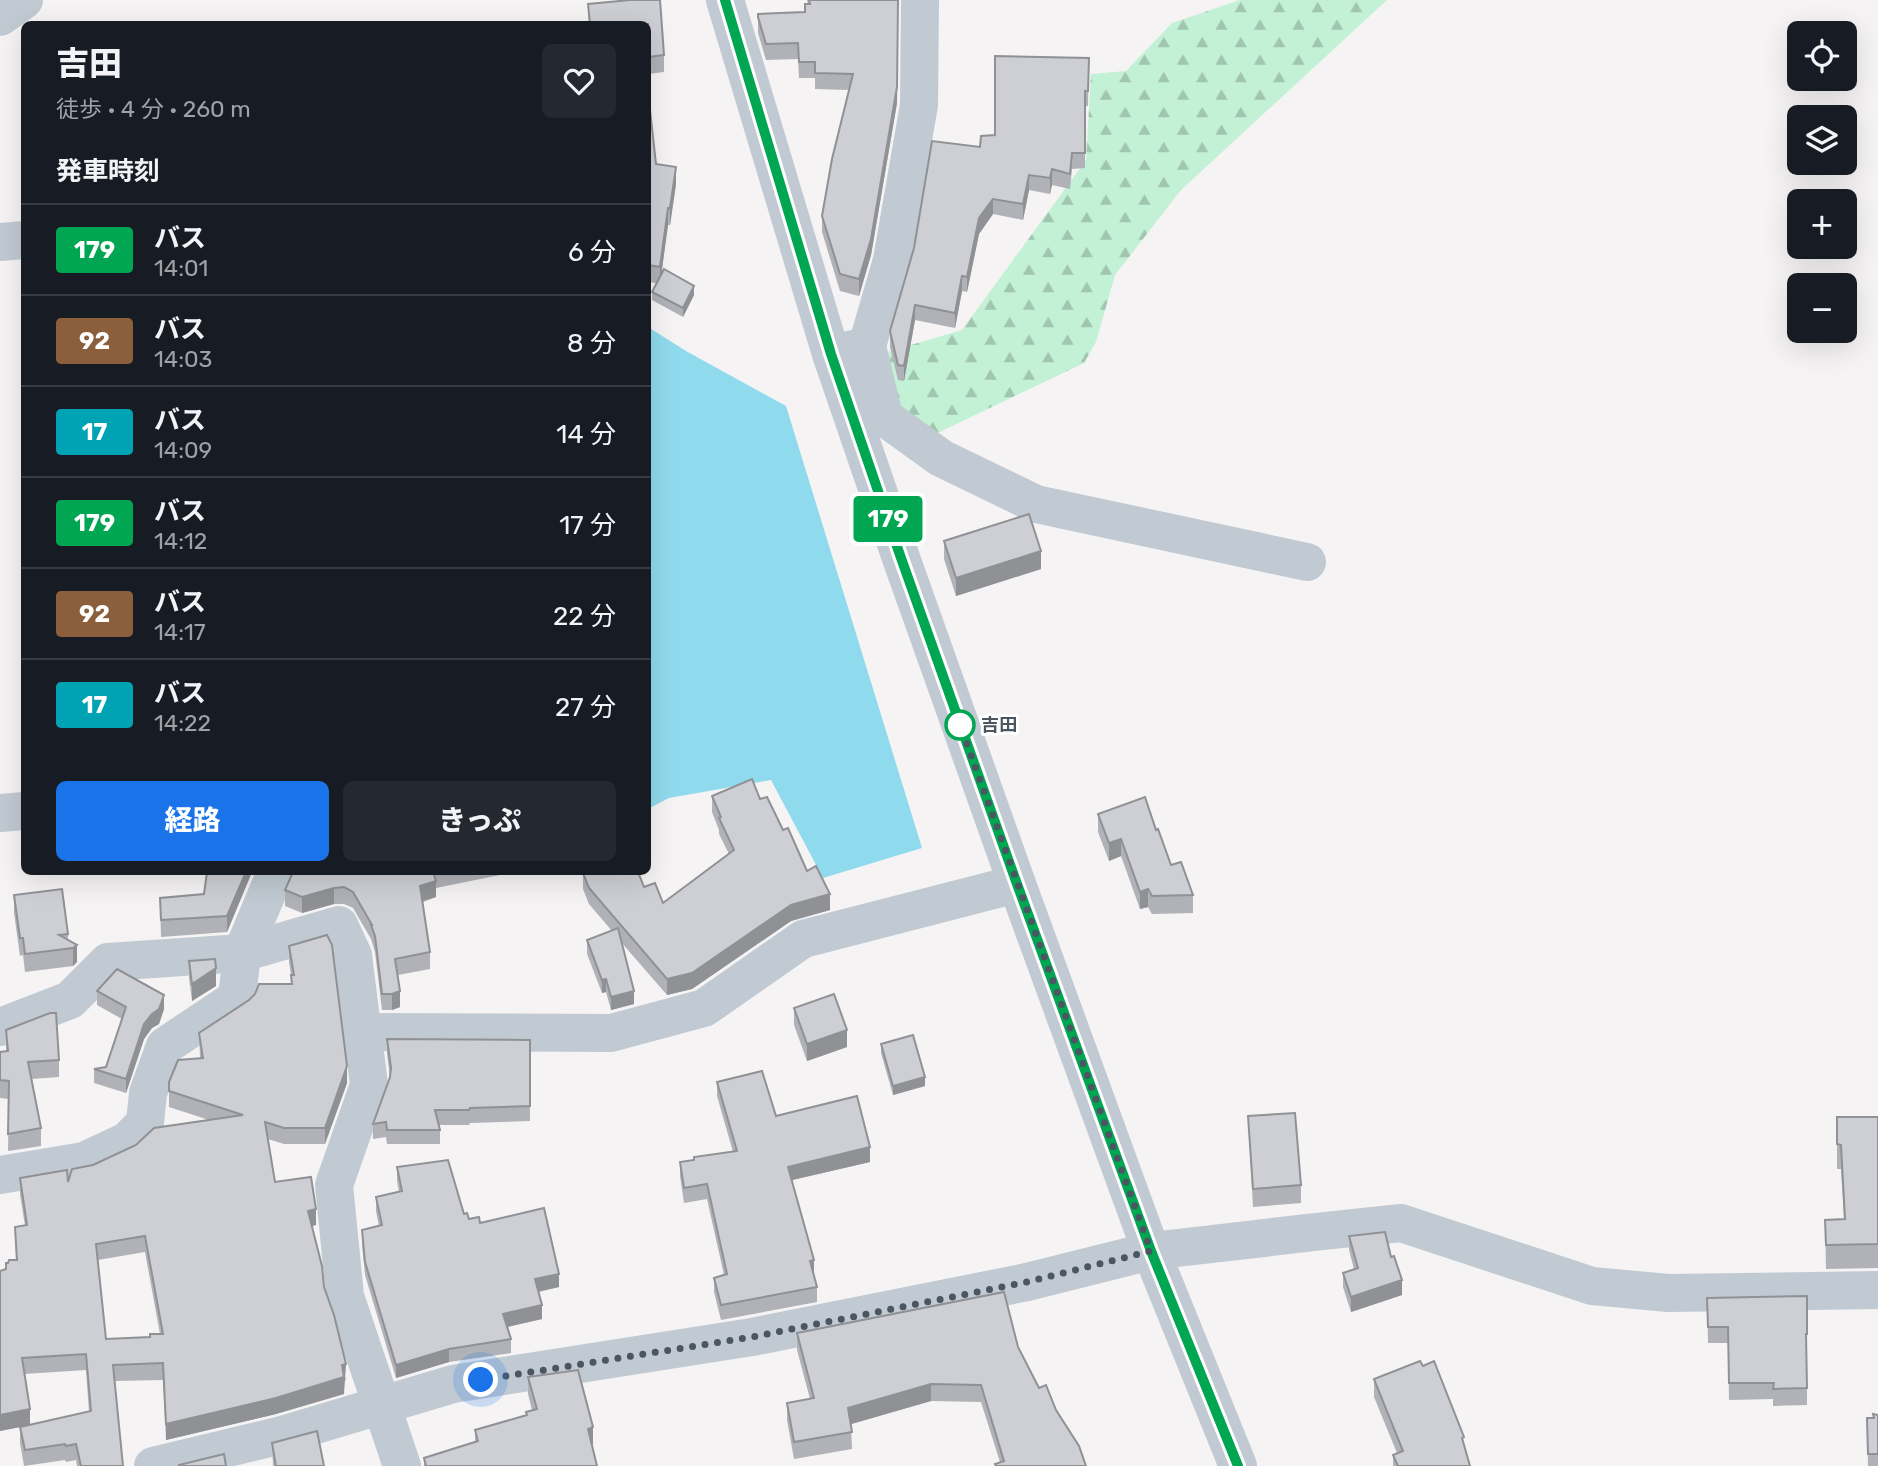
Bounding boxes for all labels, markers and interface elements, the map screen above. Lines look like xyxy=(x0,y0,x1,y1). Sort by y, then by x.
map controls xyxy=(1787,21,1857,343)
button: locate xyxy=(1787,21,1857,91)
text: 吉田 xyxy=(56,44,122,83)
button: heart xyxy=(542,44,616,118)
text: 徒歩 · 4 分 · 260 m xyxy=(56,95,251,123)
button: layers xyxy=(1787,105,1857,175)
text: 発車時刻 xyxy=(56,156,160,187)
button: + xyxy=(1787,189,1857,259)
text: バス xyxy=(154,223,206,254)
text: 179 xyxy=(74,236,115,264)
text: 6 分 xyxy=(568,237,616,268)
text: 14:01 xyxy=(154,254,208,282)
button: − xyxy=(1787,273,1857,343)
text: バス xyxy=(154,314,206,345)
text: 92 xyxy=(79,327,110,355)
text: 8 分 xyxy=(567,328,616,359)
text: 14:03 xyxy=(154,345,212,373)
text: バス xyxy=(154,405,206,436)
text: 17 xyxy=(82,418,107,446)
text: 14 分 xyxy=(556,419,616,450)
text: 14:09 xyxy=(154,436,212,464)
text: バス xyxy=(154,496,206,527)
line badge: 179 xyxy=(848,496,928,542)
text: 179 xyxy=(867,505,909,533)
text: 179 xyxy=(74,509,115,537)
text: 17 分 xyxy=(559,510,616,541)
text: 14:12 xyxy=(154,527,207,555)
text: バス xyxy=(154,587,206,618)
text: 92 xyxy=(79,600,110,628)
text: 22 分 xyxy=(553,601,616,632)
text: 14:17 xyxy=(154,618,206,646)
text: バス xyxy=(154,678,206,709)
text: 17 xyxy=(82,691,107,719)
text: 27 分 xyxy=(555,692,616,723)
text: 14:22 xyxy=(154,709,211,737)
marker: 吉田 xyxy=(945,710,975,740)
place label: 吉田 xyxy=(981,714,1017,736)
button: 経路 xyxy=(56,781,329,861)
button: きっぷ xyxy=(343,781,616,861)
your location xyxy=(463,1362,498,1397)

